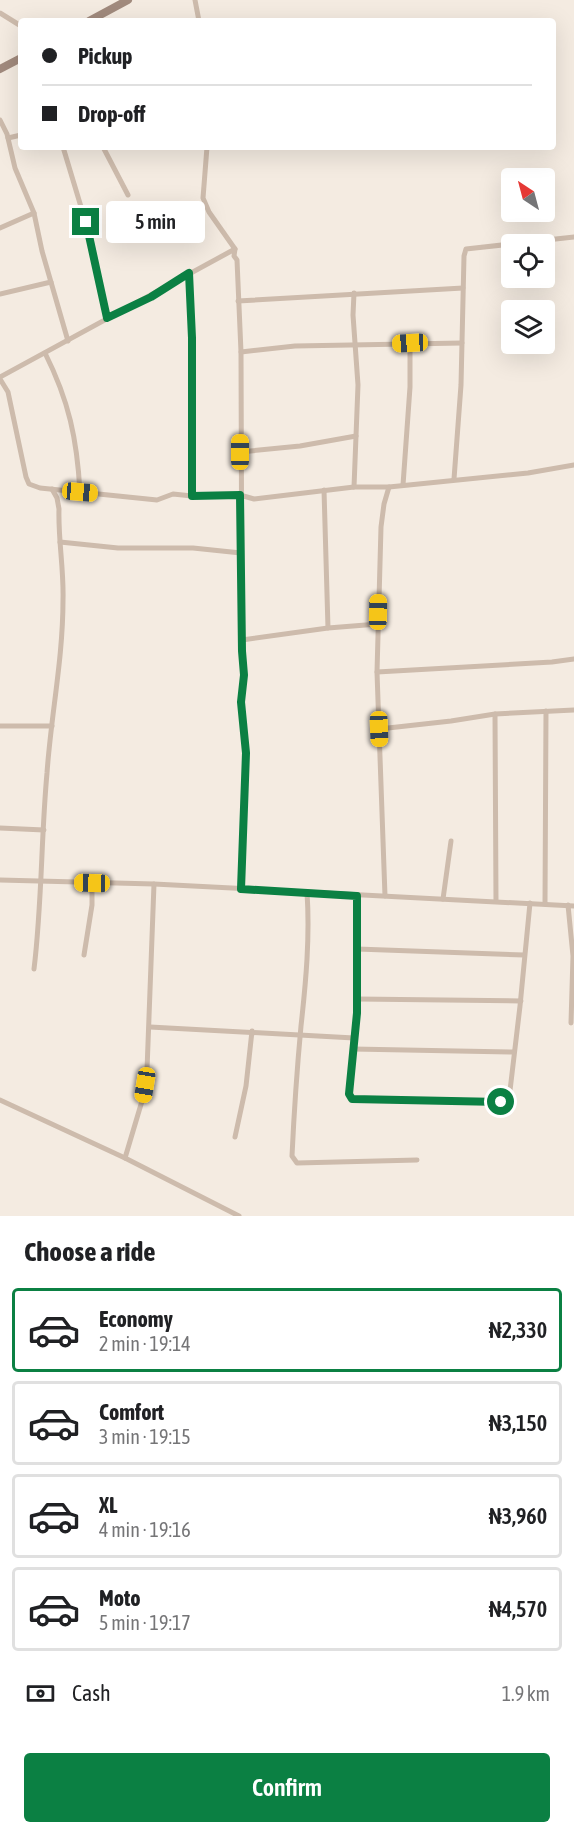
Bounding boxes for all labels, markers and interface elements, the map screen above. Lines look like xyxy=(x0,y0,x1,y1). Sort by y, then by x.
text: Pickup xyxy=(78,43,133,69)
text: Drop-off xyxy=(78,101,145,127)
north arrow xyxy=(501,168,555,222)
map controls xyxy=(501,168,555,354)
callout: 5 min xyxy=(107,201,206,243)
route end xyxy=(72,208,99,235)
text: 5 min xyxy=(135,210,176,233)
button: locate xyxy=(501,234,555,288)
button: layers xyxy=(501,300,555,354)
car xyxy=(392,333,428,353)
car xyxy=(231,434,249,470)
car xyxy=(61,481,99,503)
car xyxy=(369,594,387,630)
car xyxy=(369,711,389,747)
car xyxy=(74,874,110,892)
car xyxy=(133,1066,157,1104)
route start xyxy=(487,1088,514,1115)
text: Choose a ride xyxy=(24,1236,156,1267)
icon: car xyxy=(27,1303,81,1357)
text: Economy xyxy=(99,1306,173,1332)
text: ₦2,330 xyxy=(489,1317,547,1343)
text: 2 min · 19:14 xyxy=(99,1332,191,1355)
icon: car xyxy=(27,1396,81,1450)
text: Comfort xyxy=(99,1399,164,1425)
text: ₦3,150 xyxy=(489,1410,547,1436)
text: 3 min · 19:15 xyxy=(99,1425,191,1448)
icon: car xyxy=(27,1489,81,1543)
text: XL xyxy=(99,1492,117,1518)
text: ₦3,960 xyxy=(489,1503,547,1529)
text: 4 min · 19:16 xyxy=(99,1518,191,1541)
icon: car xyxy=(27,1582,81,1636)
text: Moto xyxy=(99,1585,141,1611)
text: ₦4,570 xyxy=(489,1596,547,1622)
text: 5 min · 19:17 xyxy=(99,1611,191,1634)
icon: cash xyxy=(24,1677,57,1710)
text: Cash xyxy=(72,1680,111,1706)
text: 1.9 km xyxy=(502,1682,550,1705)
button: Confirm xyxy=(24,1753,550,1822)

